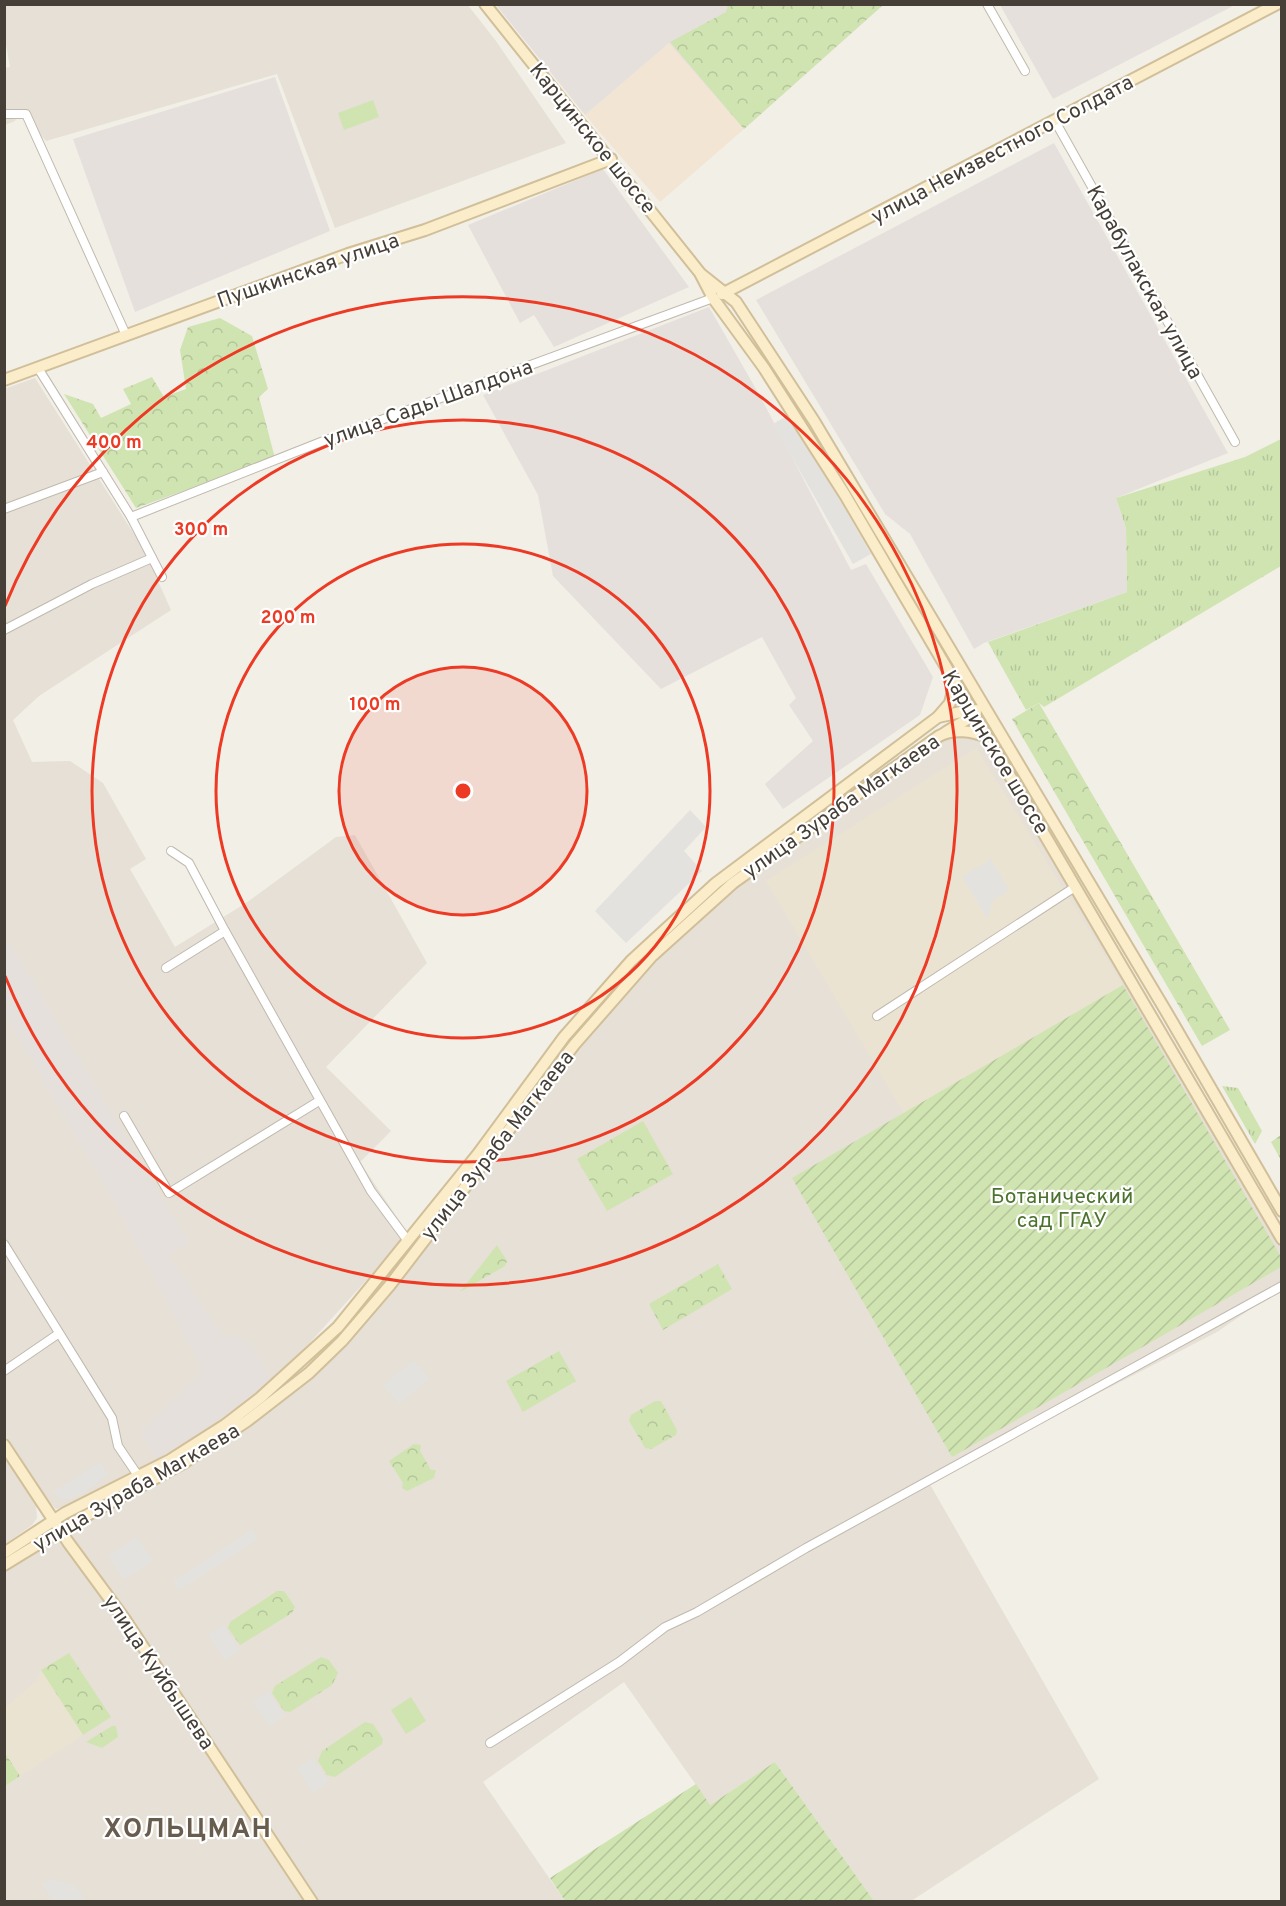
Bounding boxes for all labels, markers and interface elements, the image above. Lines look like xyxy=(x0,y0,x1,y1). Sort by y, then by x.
street label: Карцинское шоссе xyxy=(522,58,661,220)
street label: улица Неизвестного Солдата xyxy=(867,70,1139,231)
street label: Карабулакская улица xyxy=(1079,181,1208,384)
street label: Пушкинская улица xyxy=(214,228,403,315)
street label: улица Сады Шалдона xyxy=(320,354,537,455)
text: 400 m xyxy=(86,432,142,455)
text: 300 m xyxy=(174,519,228,542)
text: 200 m xyxy=(260,607,316,630)
street label: Карцинское шоссе xyxy=(935,666,1054,840)
text: 100 m xyxy=(349,694,401,717)
street label: улица Зураба Магкаева xyxy=(738,729,946,885)
centre of rings xyxy=(453,781,473,801)
street label: улица Зураба Магкаева xyxy=(415,1045,581,1247)
park label: Ботанический сад ГГАУ xyxy=(991,1184,1133,1235)
street label: улица Зураба Магкаева xyxy=(29,1418,245,1559)
street label: улица Куйбышева xyxy=(96,1590,220,1756)
district label: ХОЛЬЦМАН xyxy=(104,1813,272,1847)

